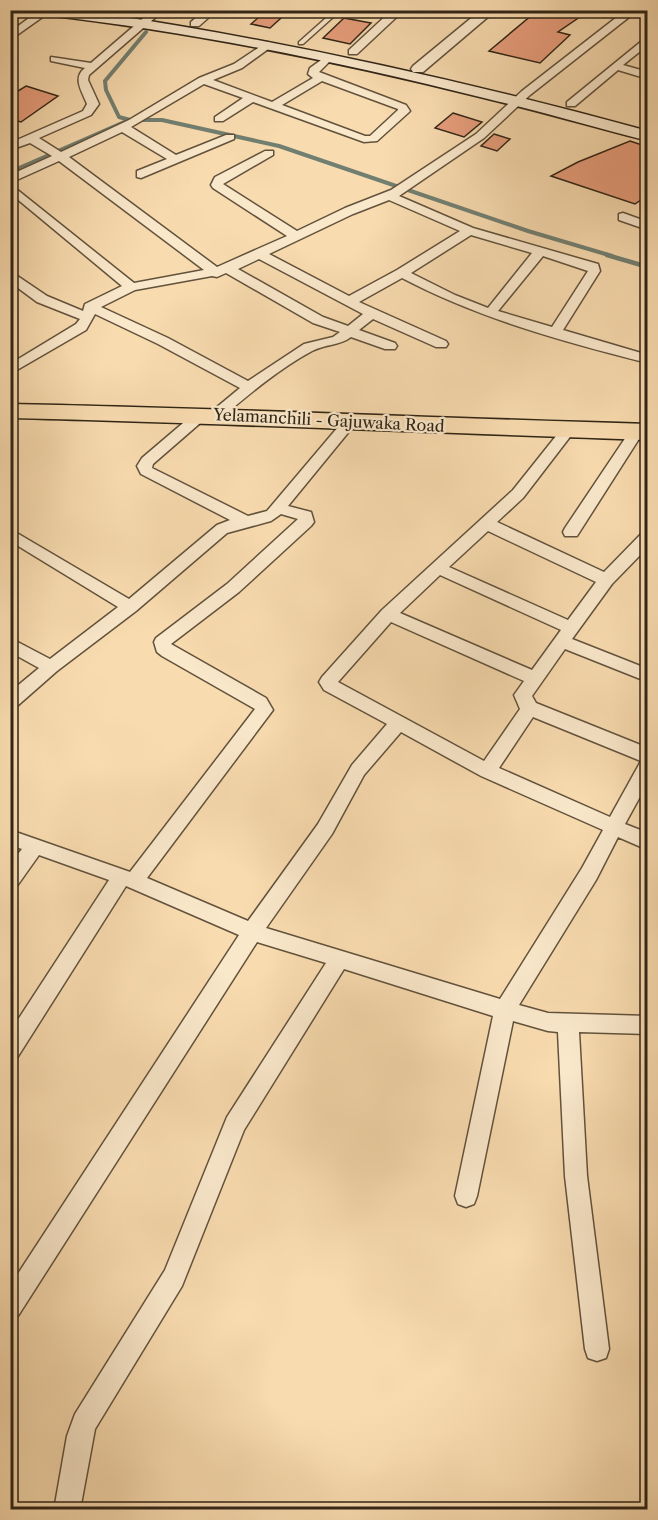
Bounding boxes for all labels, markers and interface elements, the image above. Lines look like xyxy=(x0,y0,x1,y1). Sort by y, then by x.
street label: Yelamanchili - Gajuwaka Road xyxy=(212,404,445,436)

